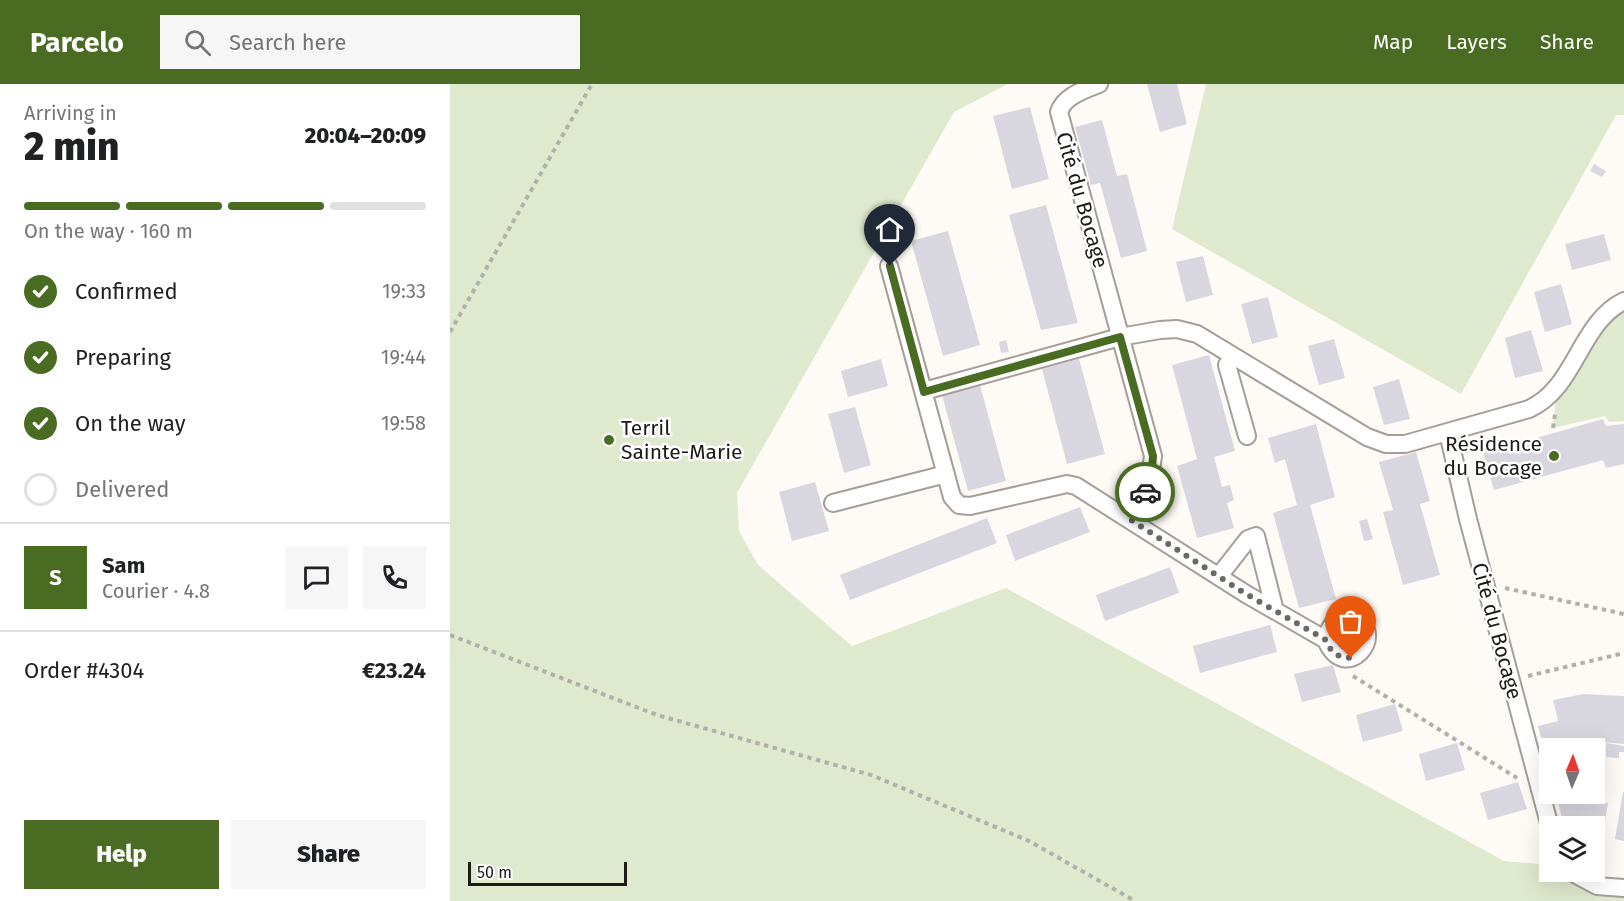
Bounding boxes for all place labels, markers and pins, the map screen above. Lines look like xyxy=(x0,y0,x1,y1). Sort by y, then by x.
pin xyxy=(864,204,915,266)
place label: Terril Sainte-Marie xyxy=(621,415,743,465)
place label: Résidence du Bocage xyxy=(1444,431,1542,481)
marker: Terril Sainte-Marie xyxy=(602,433,616,447)
marker: Résidence du Bocage xyxy=(1547,449,1561,463)
pin xyxy=(1325,596,1376,658)

